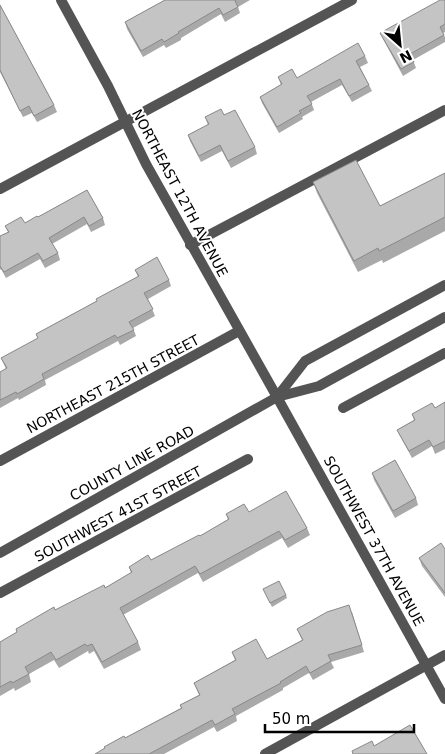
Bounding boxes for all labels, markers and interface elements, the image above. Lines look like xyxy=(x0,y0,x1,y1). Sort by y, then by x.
north arrow xyxy=(375,20,425,70)
text: N xyxy=(397,47,415,66)
street label: NORTHEAST 12TH AVENUE xyxy=(129,106,231,280)
street label: NORTHEAST 215TH STREET xyxy=(24,331,202,436)
street label: COUNTY LINE ROAD xyxy=(67,422,197,504)
street label: SOUTHWEST 37TH AVENUE xyxy=(321,453,427,629)
street label: SOUTHWEST 41ST STREET xyxy=(32,463,205,565)
scale bar xyxy=(265,702,414,734)
text: 50 m xyxy=(272,710,310,728)

